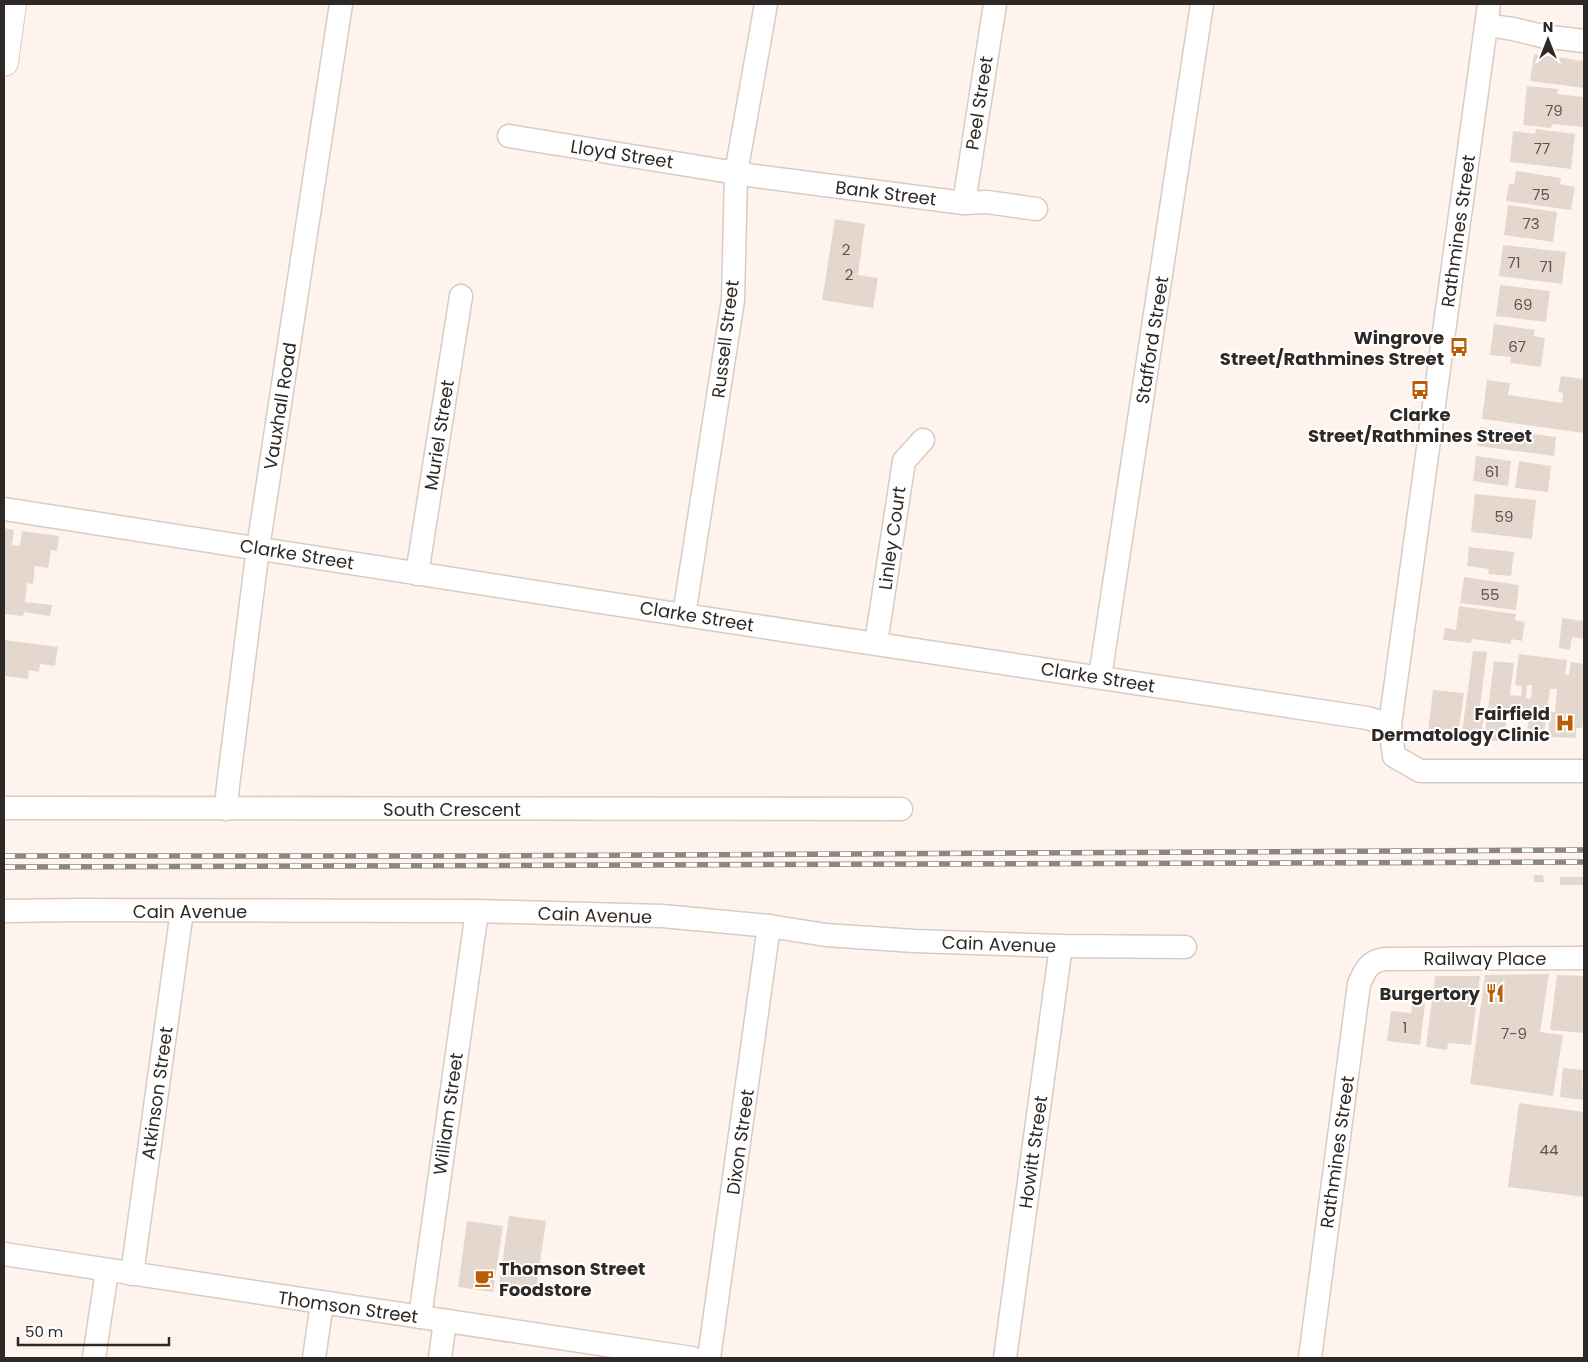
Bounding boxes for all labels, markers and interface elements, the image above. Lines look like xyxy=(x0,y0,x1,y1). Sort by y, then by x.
north arrow xyxy=(1523,15,1573,65)
text: N xyxy=(1543,17,1553,37)
street label: Peel Street xyxy=(959,54,999,152)
house number: 79 xyxy=(1545,100,1563,121)
street label: Lloyd Street xyxy=(569,134,675,174)
house number: 77 xyxy=(1534,138,1550,159)
street label: Rathmines Street xyxy=(1435,153,1481,309)
street label: Bank Street xyxy=(834,174,938,212)
house number: 75 xyxy=(1532,184,1550,205)
house number: 73 xyxy=(1522,213,1540,234)
house number: 2 xyxy=(842,239,850,260)
house number: 71 xyxy=(1508,252,1521,273)
house number: 71 xyxy=(1540,256,1553,277)
house number: 2 xyxy=(845,264,853,285)
street label: Stafford Street xyxy=(1130,274,1174,406)
street label: Russell Street xyxy=(705,279,745,399)
house number: 69 xyxy=(1514,294,1532,315)
place label: Wingrove Street/Rathmines Street xyxy=(1220,325,1444,371)
bus stop icon: Wingrove Street/Rathmines Street xyxy=(1448,336,1470,358)
house number: 67 xyxy=(1508,336,1526,357)
street label: Vauxhall Road xyxy=(258,341,302,471)
street label: Muriel Street xyxy=(418,378,460,492)
bus stop icon: Clarke Street/Rathmines Street xyxy=(1409,379,1431,401)
place label: Clarke Street/Rathmines Street xyxy=(1308,402,1532,448)
house number: 61 xyxy=(1485,461,1499,482)
street label: Linley Court xyxy=(872,485,912,591)
house number: 59 xyxy=(1495,506,1513,527)
street label: Clarke Street xyxy=(238,533,356,575)
house number: 55 xyxy=(1481,584,1499,605)
street label: Clarke Street xyxy=(638,595,756,637)
street label: Clarke Street xyxy=(1039,656,1157,698)
place label: Fairfield Dermatology Clinic xyxy=(1371,701,1550,747)
hospital icon: Fairfield Dermatology Clinic xyxy=(1554,712,1576,734)
street label: South Crescent xyxy=(383,797,521,822)
street label: Cain Avenue xyxy=(133,899,247,924)
street label: Cain Avenue xyxy=(537,901,653,929)
street label: Cain Avenue xyxy=(941,930,1057,958)
street label: Railway Place xyxy=(1424,946,1546,971)
place label: Burgertory xyxy=(1379,981,1481,1006)
restaurant icon: Burgertory xyxy=(1484,982,1506,1004)
house number: 1 xyxy=(1403,1017,1407,1038)
house number: 7-9 xyxy=(1501,1023,1527,1044)
street label: Atkinson Street xyxy=(135,1025,179,1161)
street label: William Street xyxy=(427,1051,469,1177)
street label: Rathmines Street xyxy=(1314,1074,1360,1230)
street label: Dixon Street xyxy=(720,1088,760,1196)
street label: Howitt Street xyxy=(1013,1094,1053,1210)
house number: 44 xyxy=(1540,1139,1558,1160)
place label: Thomson Street Foodstore xyxy=(499,1256,645,1302)
cafe icon: Thomson Street Foodstore xyxy=(473,1267,495,1289)
street label: Thomson Street xyxy=(276,1285,420,1329)
scale bar xyxy=(18,1314,169,1346)
text: 50 m xyxy=(25,1321,63,1342)

